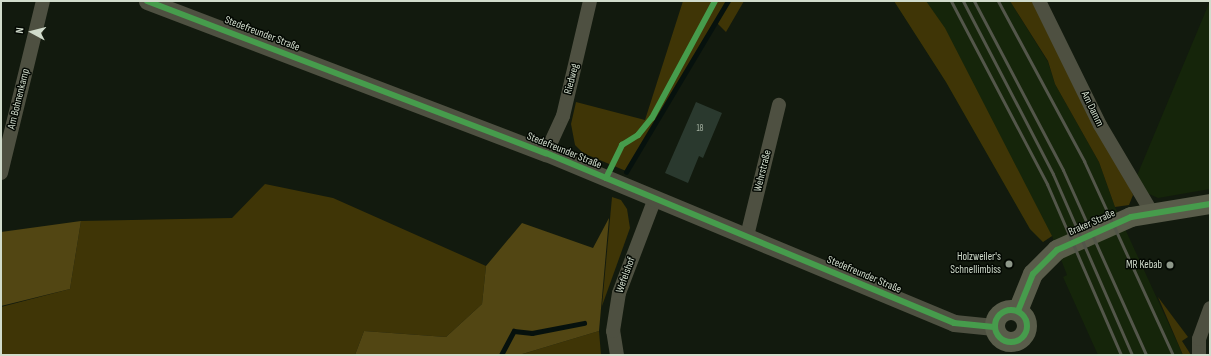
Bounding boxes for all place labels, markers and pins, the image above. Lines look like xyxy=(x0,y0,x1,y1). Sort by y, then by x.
place label: Holzweiler's Schnellimbiss xyxy=(950,251,1001,277)
place label: MR Kebab xyxy=(1126,258,1162,272)
marker: Holzweiler's Schnellimbiss xyxy=(1004,259,1014,269)
marker: MR Kebab xyxy=(1165,260,1175,270)

